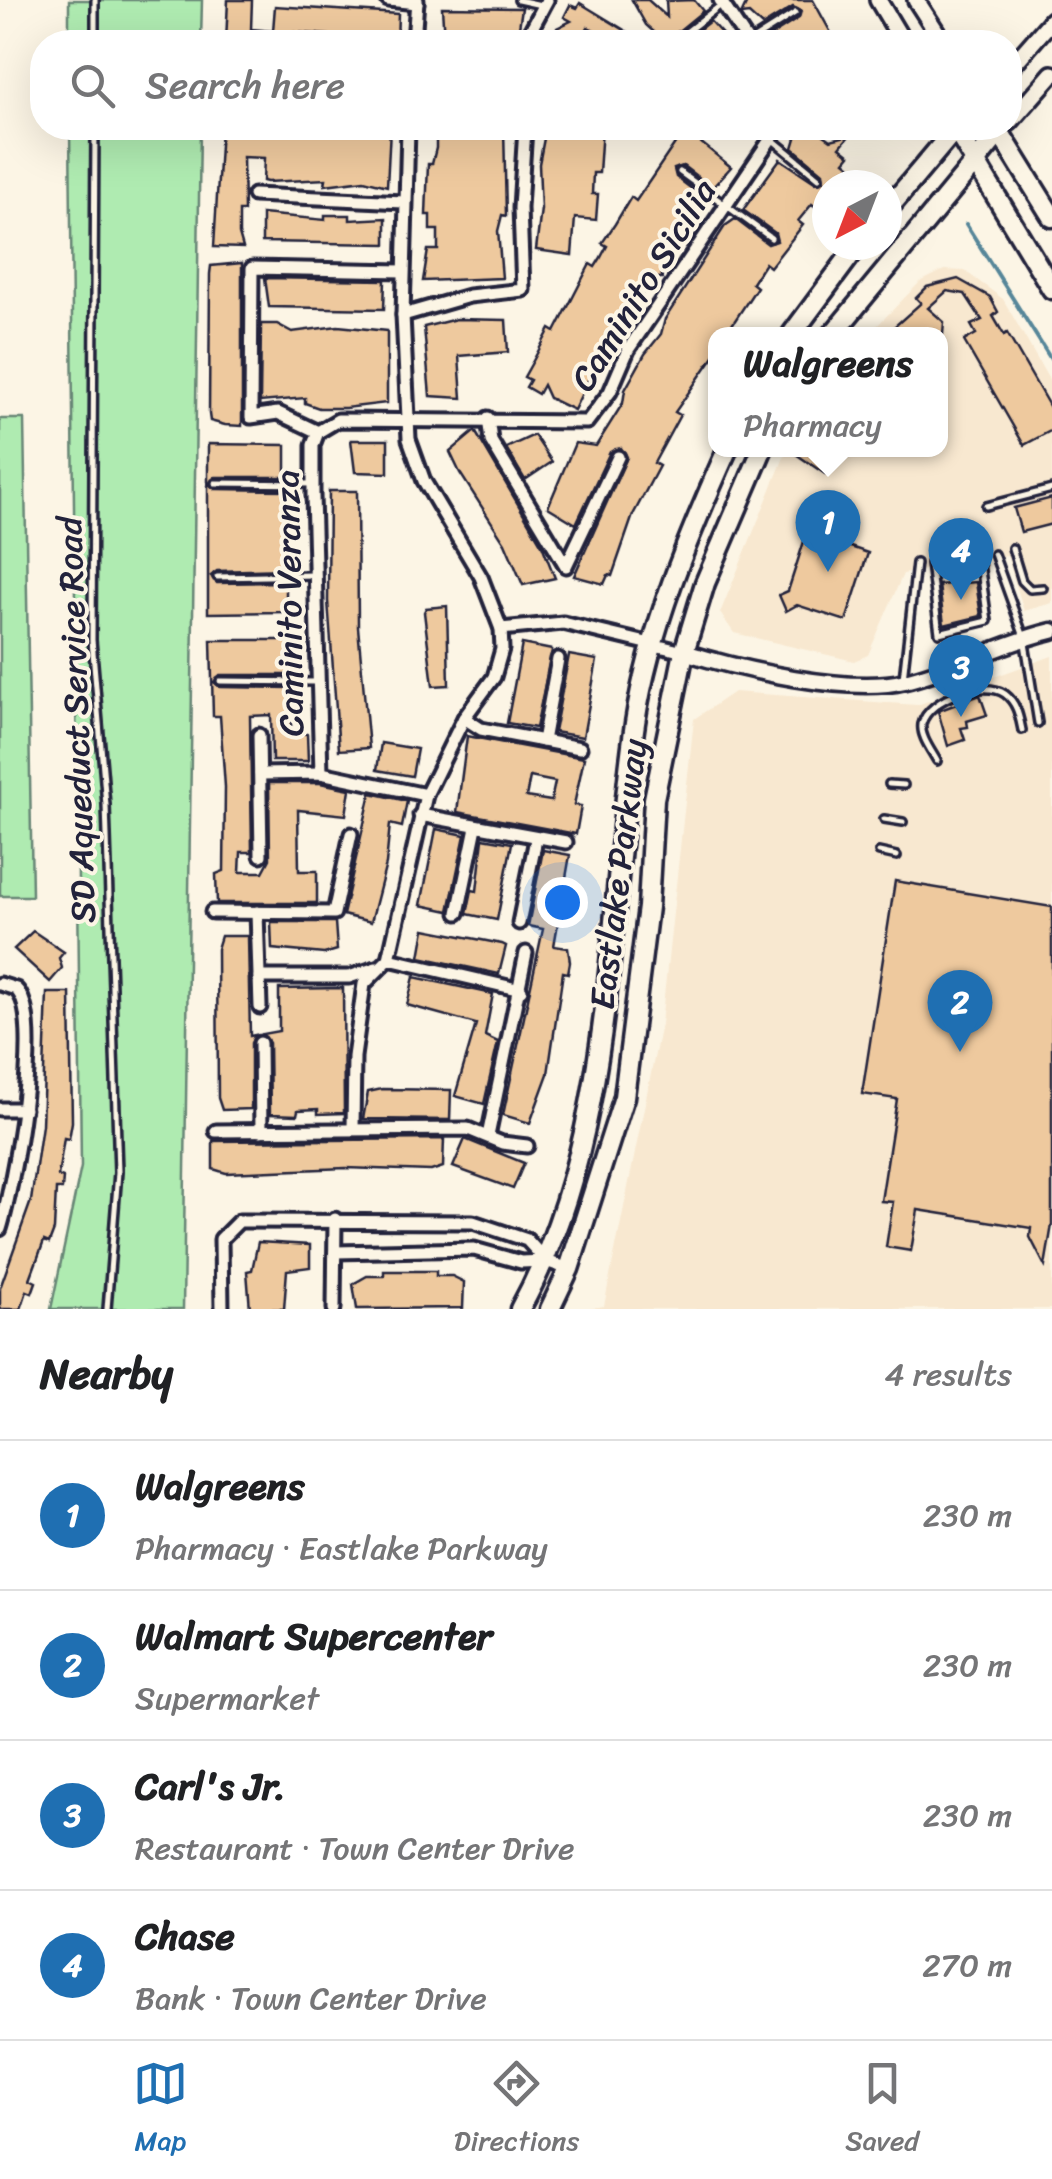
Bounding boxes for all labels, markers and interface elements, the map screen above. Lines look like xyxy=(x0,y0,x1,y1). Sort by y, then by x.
search box xyxy=(30,30,1022,140)
text: Search here xyxy=(145,52,345,119)
icon: search xyxy=(65,58,120,113)
street label: Caminito Sicilia xyxy=(553,166,733,404)
north arrow xyxy=(812,170,902,260)
popup xyxy=(708,327,948,457)
text: Walgreens xyxy=(743,330,913,397)
text: Pharmacy xyxy=(743,397,882,454)
street label: Caminito Veranza xyxy=(256,469,322,737)
pin: 1 xyxy=(796,490,860,572)
street label: SD Aqueduct Service Road xyxy=(38,513,114,924)
pin: 4 xyxy=(928,518,994,600)
pin: 3 xyxy=(928,634,994,717)
street label: Eastlake Parkway xyxy=(571,734,665,1013)
your location xyxy=(537,877,588,928)
pin: 2 xyxy=(928,970,992,1052)
text: Nearby xyxy=(40,1337,173,1411)
text: 4 results xyxy=(884,1346,1012,1403)
text: Walgreens xyxy=(135,1453,305,1520)
text: 1 xyxy=(66,1487,79,1544)
text: 230 m xyxy=(923,1487,1012,1544)
text: Pharmacy · Eastlake Parkway xyxy=(135,1520,548,1577)
text: Walmart Supercenter xyxy=(135,1603,492,1670)
text: 2 xyxy=(63,1637,82,1694)
text: 230 m xyxy=(923,1637,1012,1694)
text: Supermarket xyxy=(135,1670,319,1727)
text: Carl's Jr. xyxy=(135,1753,286,1820)
text: 3 xyxy=(64,1787,81,1844)
text: 230 m xyxy=(923,1787,1012,1844)
text: Restaurant · Town Center Drive xyxy=(135,1820,574,1877)
text: Chase xyxy=(135,1903,235,1970)
text: 4 xyxy=(62,1937,83,1994)
text: 270 m xyxy=(922,1937,1012,1994)
text: Bank · Town Center Drive xyxy=(135,1970,487,2027)
tab: Map xyxy=(133,2056,188,2165)
tab: Directions xyxy=(454,2056,579,2165)
tab: Saved xyxy=(845,2056,919,2165)

